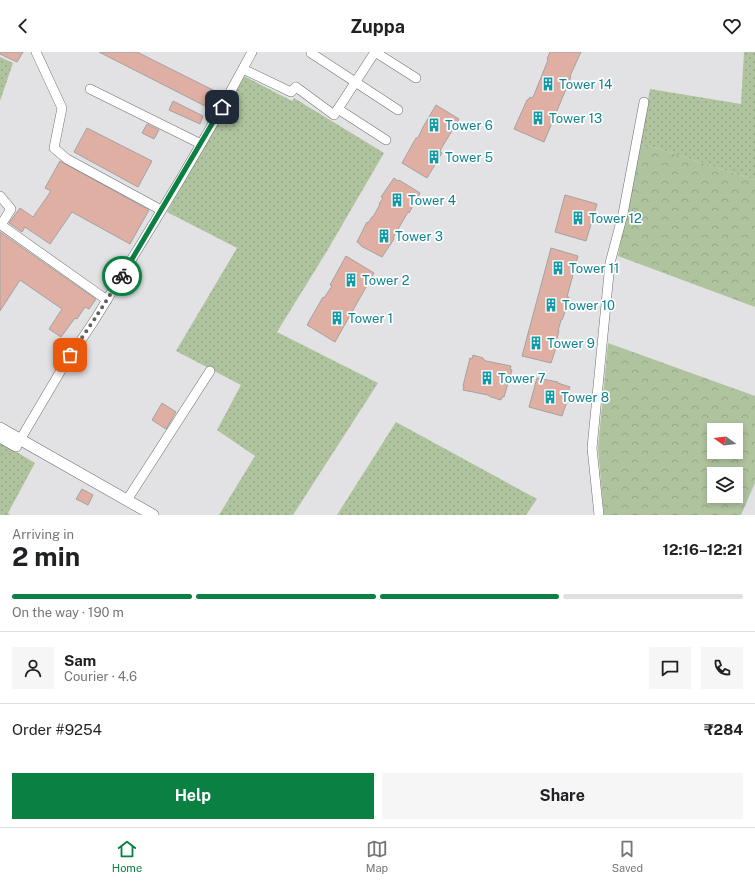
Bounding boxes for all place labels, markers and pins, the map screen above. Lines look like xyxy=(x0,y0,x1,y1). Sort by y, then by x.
building icon: Tower 14 xyxy=(540,76,556,92)
place label: Tower 14 xyxy=(559,77,612,92)
pin xyxy=(205,90,239,124)
building icon: Tower 13 xyxy=(530,110,546,126)
place label: Tower 13 xyxy=(549,111,602,126)
building icon: Tower 6 xyxy=(426,117,442,133)
place label: Tower 6 xyxy=(445,118,493,133)
building icon: Tower 5 xyxy=(426,149,442,165)
place label: Tower 5 xyxy=(445,150,493,165)
building icon: Tower 4 xyxy=(389,192,405,208)
place label: Tower 4 xyxy=(408,193,456,208)
building icon: Tower 12 xyxy=(570,210,586,226)
place label: Tower 12 xyxy=(589,211,642,226)
building icon: Tower 3 xyxy=(376,228,392,244)
place label: Tower 3 xyxy=(395,229,443,244)
building icon: Tower 11 xyxy=(550,260,566,276)
place label: Tower 11 xyxy=(569,261,619,276)
building icon: Tower 2 xyxy=(343,272,359,288)
place label: Tower 2 xyxy=(362,273,410,288)
building icon: Tower 10 xyxy=(543,297,559,313)
place label: Tower 10 xyxy=(562,298,615,313)
building icon: Tower 1 xyxy=(329,310,345,326)
place label: Tower 1 xyxy=(348,311,393,326)
building icon: Tower 9 xyxy=(528,335,544,351)
place label: Tower 9 xyxy=(547,336,595,351)
pin xyxy=(53,338,87,372)
building icon: Tower 7 xyxy=(479,370,495,386)
place label: Tower 7 xyxy=(498,371,546,386)
building icon: Tower 8 xyxy=(542,389,558,405)
place label: Tower 8 xyxy=(561,390,609,405)

